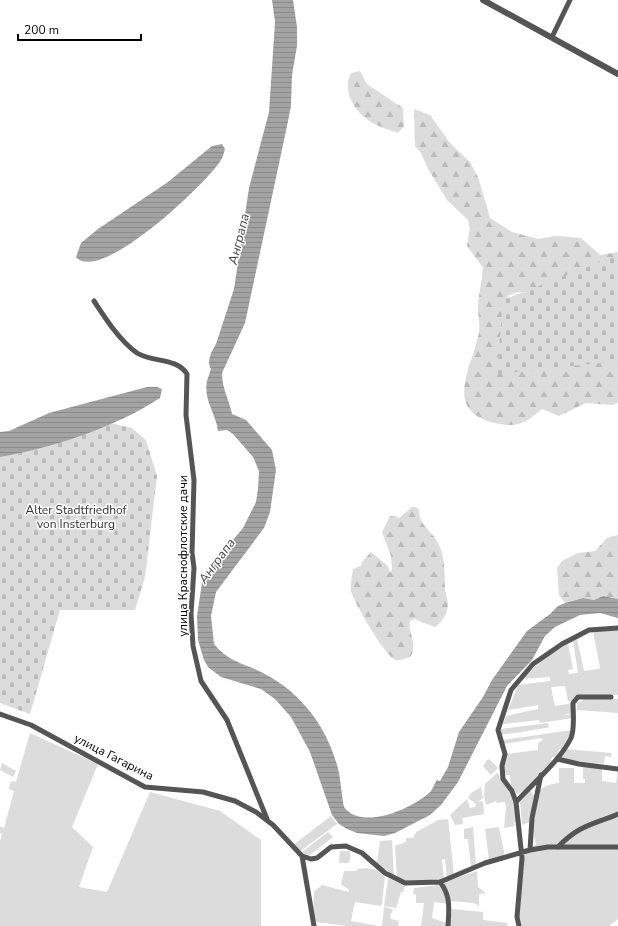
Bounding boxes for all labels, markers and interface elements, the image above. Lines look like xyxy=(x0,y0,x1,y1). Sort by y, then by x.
scale bar xyxy=(18,16,141,42)
text: 200 m xyxy=(24,22,59,38)
water label: Анграпа xyxy=(224,212,254,267)
street label: улица Краснофлотские дачи xyxy=(175,475,191,637)
park label: Alter Stadtfriedhof von Insterburg xyxy=(25,502,128,532)
water label: Анграпа xyxy=(194,535,240,588)
street label: улица Гагарина xyxy=(72,730,156,784)

